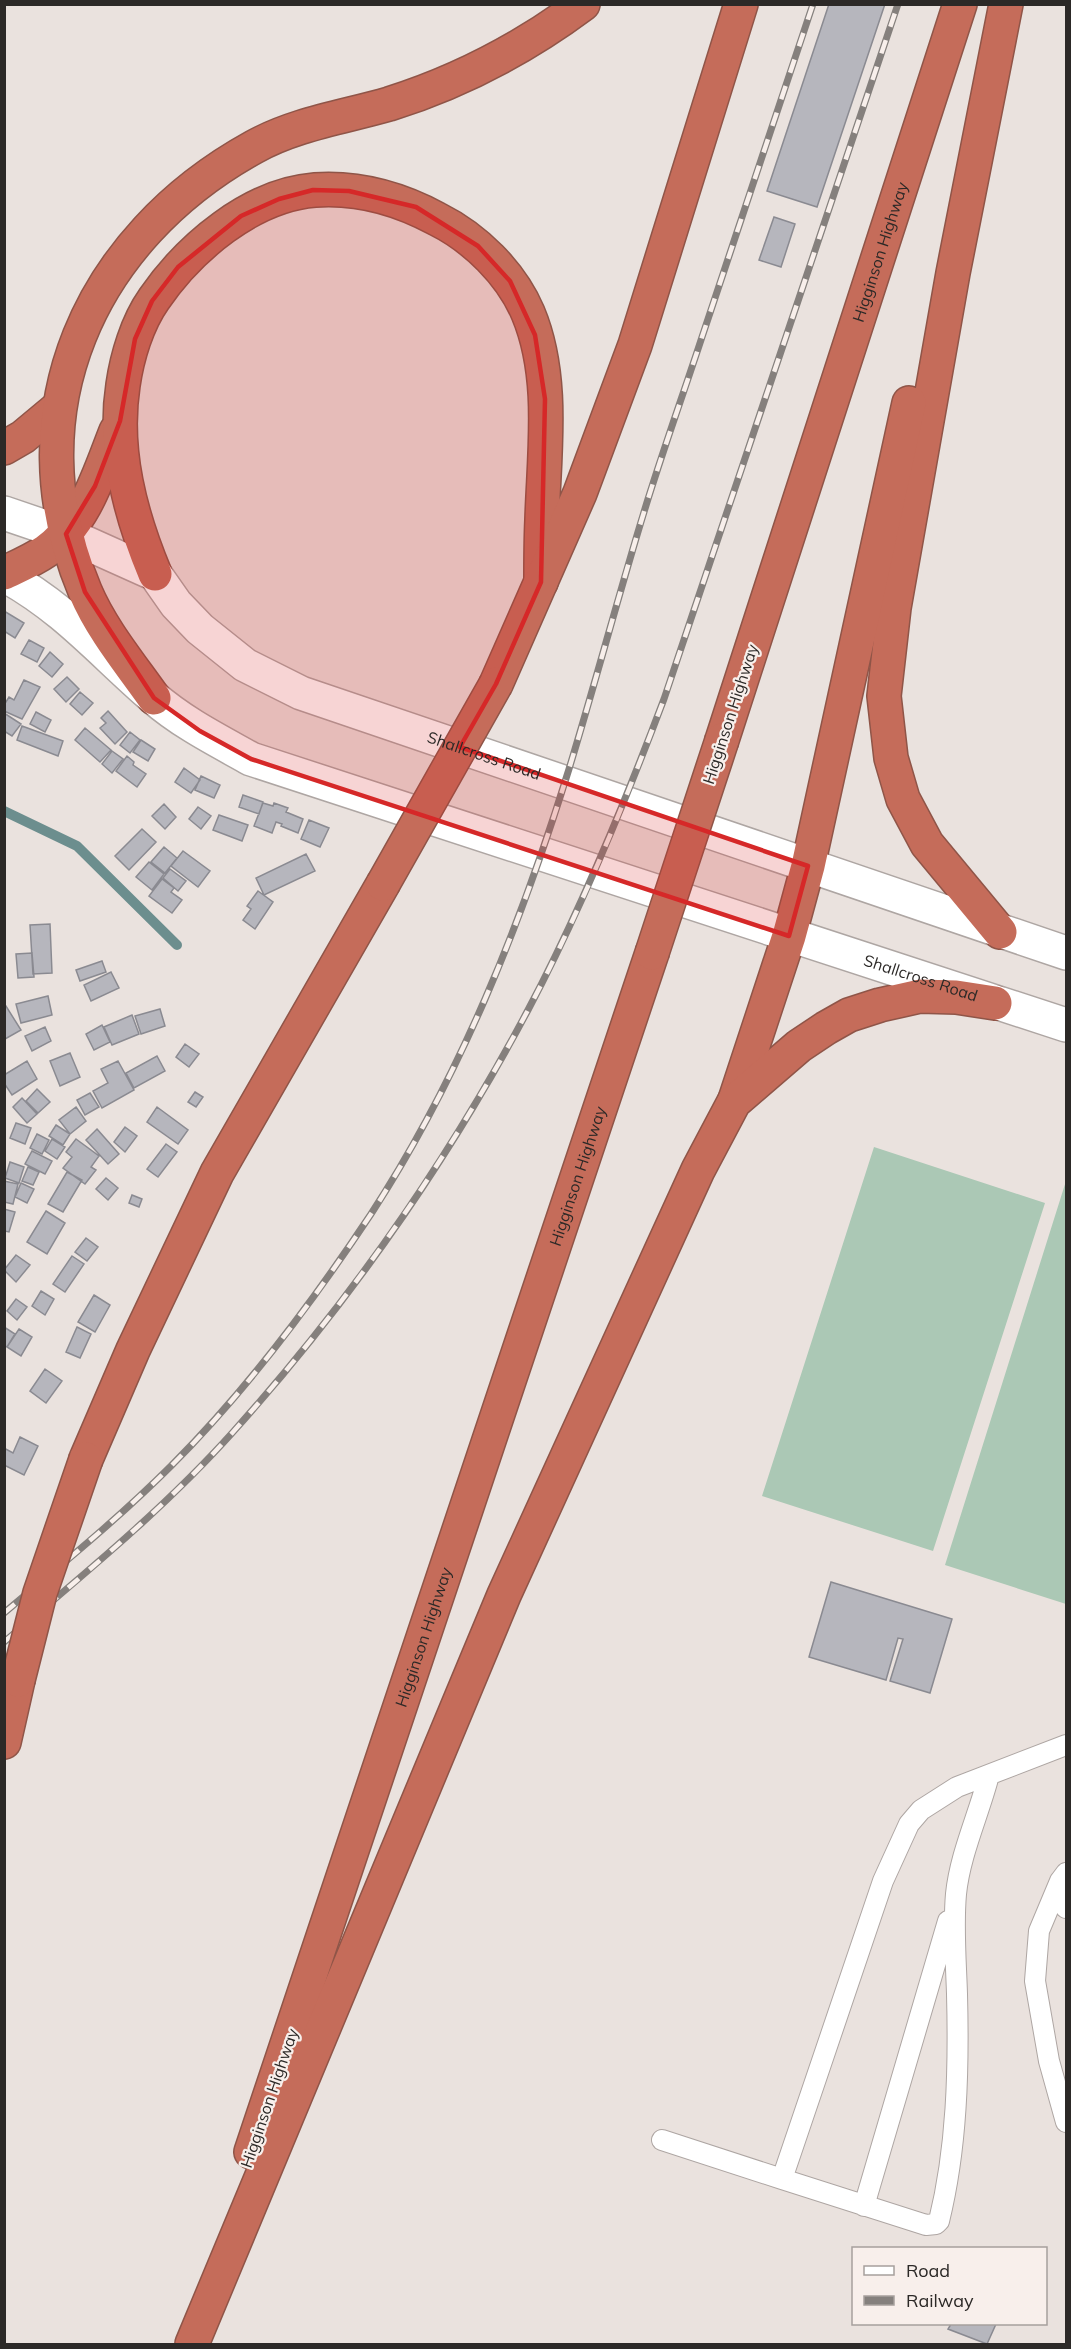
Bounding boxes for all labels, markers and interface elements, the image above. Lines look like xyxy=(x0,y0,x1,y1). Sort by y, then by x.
street label: Higginson Highway xyxy=(848,179,912,324)
street label: Higginson Highway xyxy=(698,641,762,786)
street label: Shallcross Road xyxy=(425,727,544,784)
street label: Shallcross Road xyxy=(861,950,980,1006)
street label: Higginson Highway xyxy=(545,1103,610,1249)
street label: Higginson Highway xyxy=(391,1564,456,1709)
street label: Higginson Highway xyxy=(236,2025,302,2170)
legend xyxy=(852,2247,1047,2325)
text: Road xyxy=(906,2259,950,2282)
text: Railway xyxy=(906,2289,974,2312)

